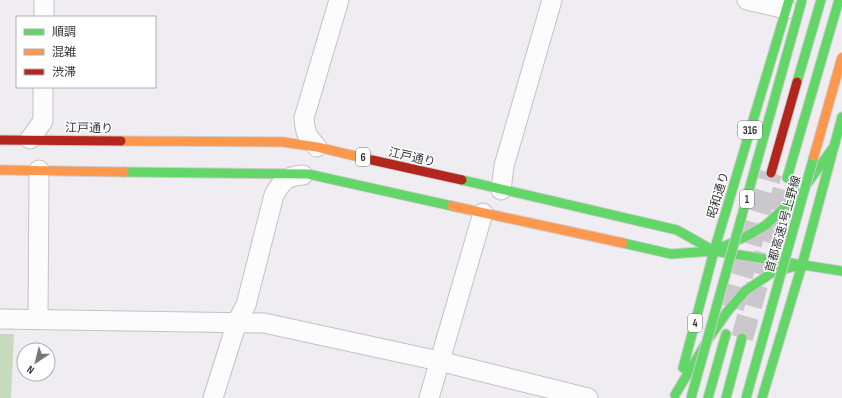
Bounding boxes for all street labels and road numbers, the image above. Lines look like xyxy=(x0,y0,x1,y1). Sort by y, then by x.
street label: 江戸通り xyxy=(65,121,113,136)
road number: 316 xyxy=(738,121,762,139)
street label: 江戸通り xyxy=(387,145,437,170)
road number: 6 xyxy=(356,148,370,166)
street label: 昭和通り xyxy=(704,170,733,220)
street label: 首都高速1号上野線 xyxy=(762,174,804,274)
road number: 1 xyxy=(740,190,754,208)
road number: 4 xyxy=(688,314,702,332)

